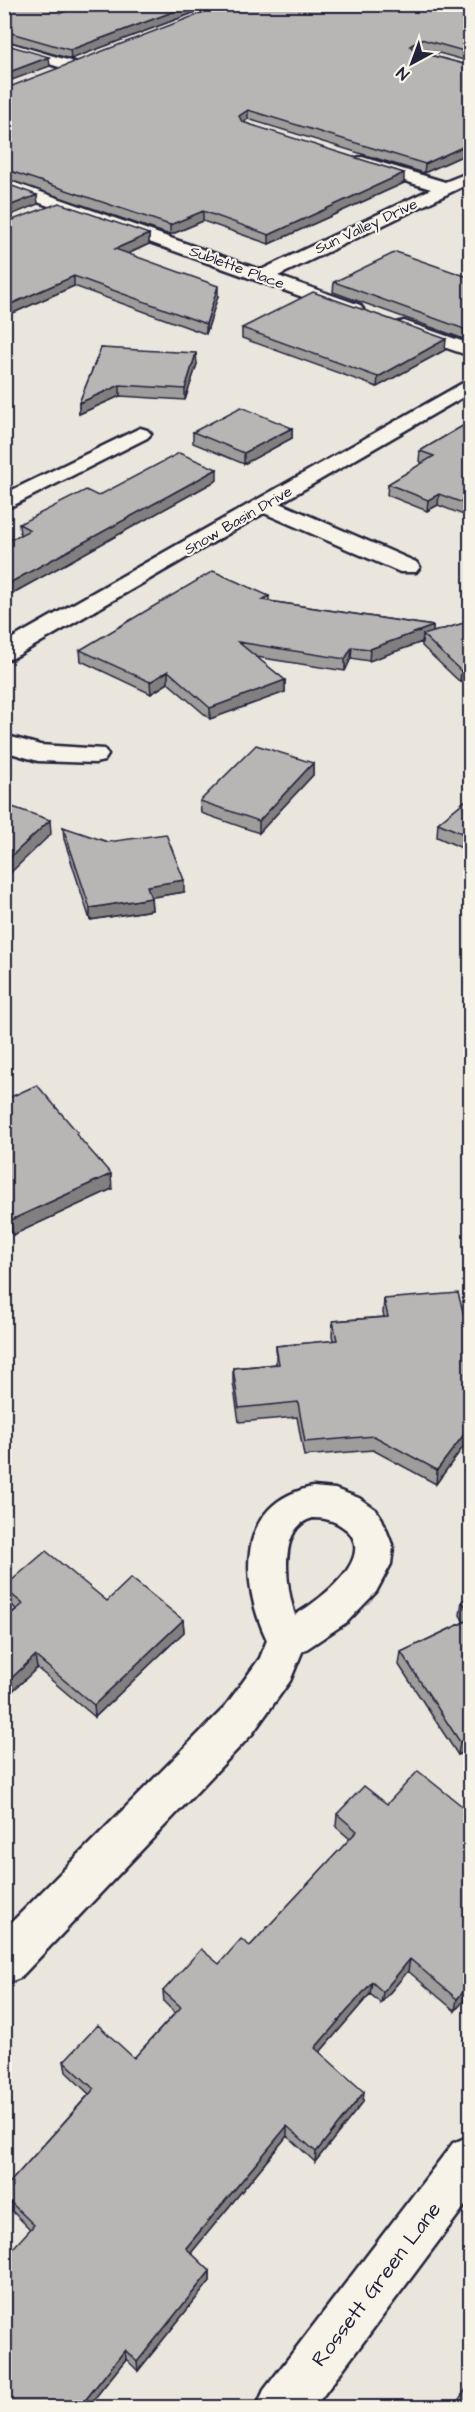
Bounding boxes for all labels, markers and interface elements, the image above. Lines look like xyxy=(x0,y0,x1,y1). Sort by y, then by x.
north arrow xyxy=(382,33,442,93)
text: N xyxy=(392,62,414,85)
street label: Sun Valley Drive xyxy=(311,193,421,260)
street label: Sublette Place xyxy=(186,241,287,294)
street label: Snow Basin Drive xyxy=(180,481,296,560)
street label: Rossett Green Lane xyxy=(305,2196,448,2373)

